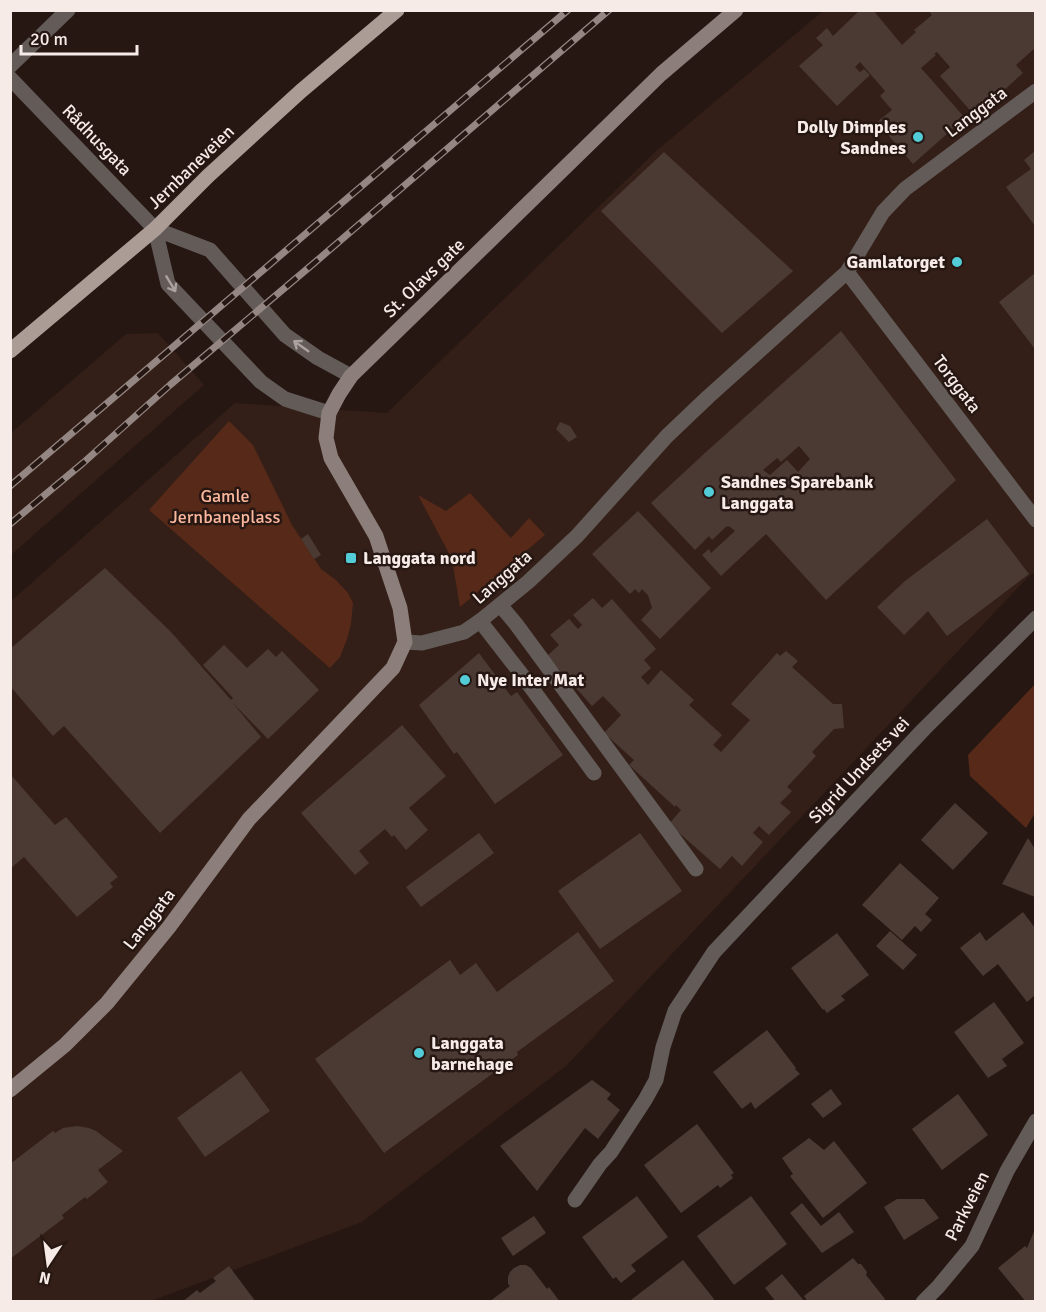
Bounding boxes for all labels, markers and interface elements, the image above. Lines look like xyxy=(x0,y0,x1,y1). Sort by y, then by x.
scale bar xyxy=(21,18,136,56)
text: 20 m xyxy=(30,28,68,50)
street label: Langgata xyxy=(941,82,1011,142)
street label: Rådhusgata xyxy=(58,100,136,180)
place label: Dolly Dimples Sandnes xyxy=(797,116,906,159)
street label: Jernbaneveien xyxy=(143,120,239,214)
marker: Dolly Dimples Sandnes xyxy=(911,130,925,144)
street label: St. Olavs gate xyxy=(379,234,469,322)
place label: Gamlatorget xyxy=(846,251,945,273)
marker: Gamlatorget xyxy=(950,255,964,269)
one-way arrow xyxy=(165,275,177,292)
one-way arrow xyxy=(293,340,309,352)
street label: Torggata xyxy=(928,351,986,417)
place label: Sandnes Sparebank Langgata xyxy=(721,471,874,514)
park label: Gamle Jernbaneplass xyxy=(170,485,280,528)
marker: Sandnes Sparebank Langgata xyxy=(702,485,716,499)
street label: Langgata xyxy=(468,545,536,609)
place label: Langgata nord xyxy=(363,547,476,569)
marker: Langgata nord xyxy=(344,551,358,565)
place label: Nye Inter Mat xyxy=(477,669,584,691)
marker: Nye Inter Mat xyxy=(458,673,472,687)
street label: Sigrid Undsets vei xyxy=(804,712,914,828)
street label: Langgata xyxy=(118,884,180,954)
place label: Langgata barnehage xyxy=(431,1032,513,1075)
marker: Langgata barnehage xyxy=(412,1046,426,1060)
street label: Parkveien xyxy=(940,1167,994,1245)
north arrow xyxy=(18,1234,78,1294)
text: N xyxy=(37,1267,53,1289)

